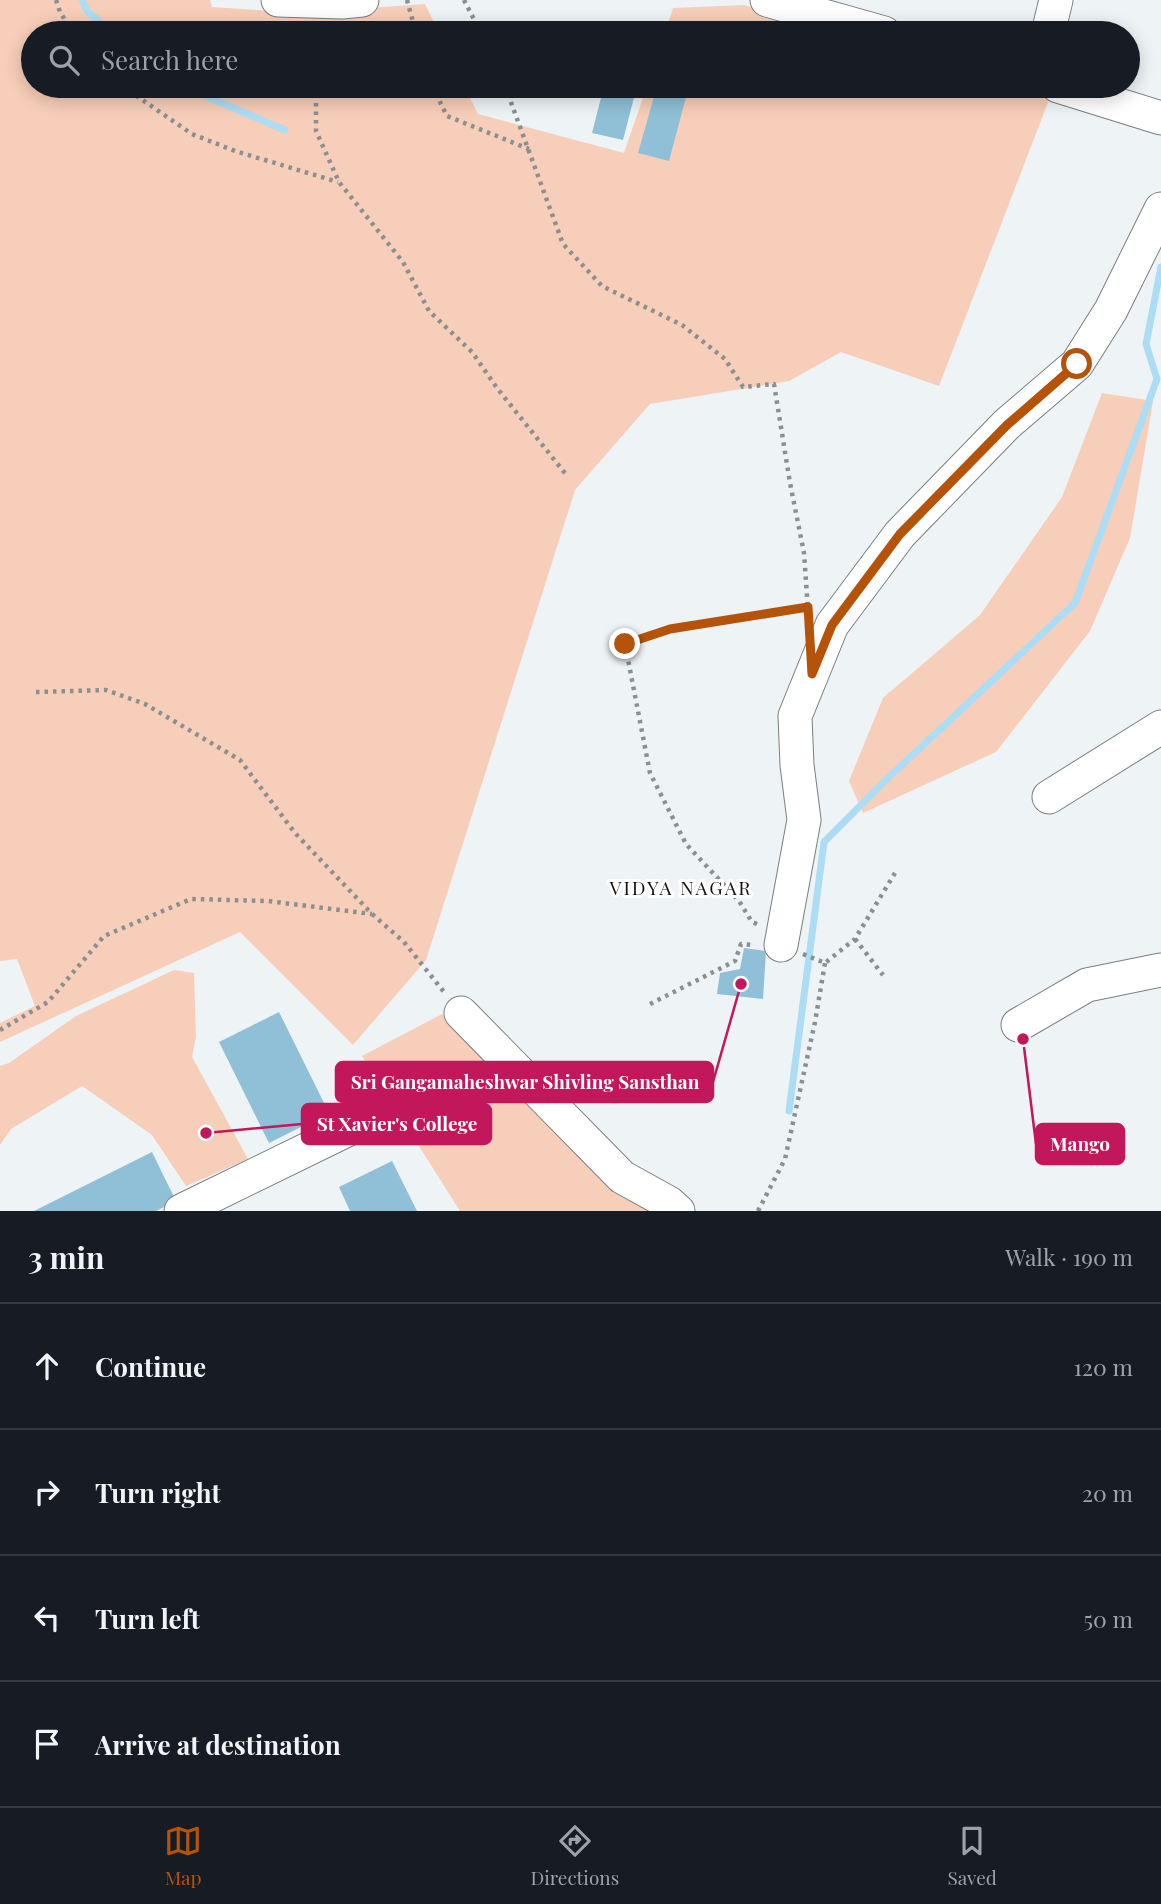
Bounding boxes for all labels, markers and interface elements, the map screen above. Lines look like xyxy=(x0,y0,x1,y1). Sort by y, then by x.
search box xyxy=(21,21,1140,98)
icon: search xyxy=(45,41,83,79)
text: Search here xyxy=(101,42,238,77)
route start xyxy=(1061,348,1092,379)
route end xyxy=(609,628,640,659)
district label: VIDYA NAGAR xyxy=(608,874,753,900)
callout: Sri Gangamaheshwar Shivling Sansthan xyxy=(336,1062,713,1102)
text: Sri Gangamaheshwar Shivling Sansthan xyxy=(351,1068,700,1094)
callout: St Xavier's College xyxy=(302,1104,491,1144)
text: St Xavier's College xyxy=(317,1110,477,1136)
callout: Mango xyxy=(1036,1124,1124,1164)
text: Mango xyxy=(1050,1130,1110,1156)
text: 3 min xyxy=(28,1237,104,1277)
text: Walk · 190 m xyxy=(1005,1241,1133,1272)
icon: ahead xyxy=(28,1347,66,1385)
text: Continue xyxy=(95,1349,206,1384)
text: 120 m xyxy=(1074,1351,1133,1382)
icon: right xyxy=(28,1473,66,1511)
text: Turn right xyxy=(95,1475,221,1510)
text: 20 m xyxy=(1082,1477,1133,1508)
icon: left xyxy=(28,1599,66,1637)
text: Turn left xyxy=(95,1601,200,1636)
text: 50 m xyxy=(1084,1603,1133,1634)
icon: arrive xyxy=(28,1725,66,1763)
text: Arrive at destination xyxy=(95,1727,341,1762)
tab: Map xyxy=(164,1822,202,1890)
tab: Directions xyxy=(530,1822,619,1890)
tab: Saved xyxy=(947,1822,997,1890)

